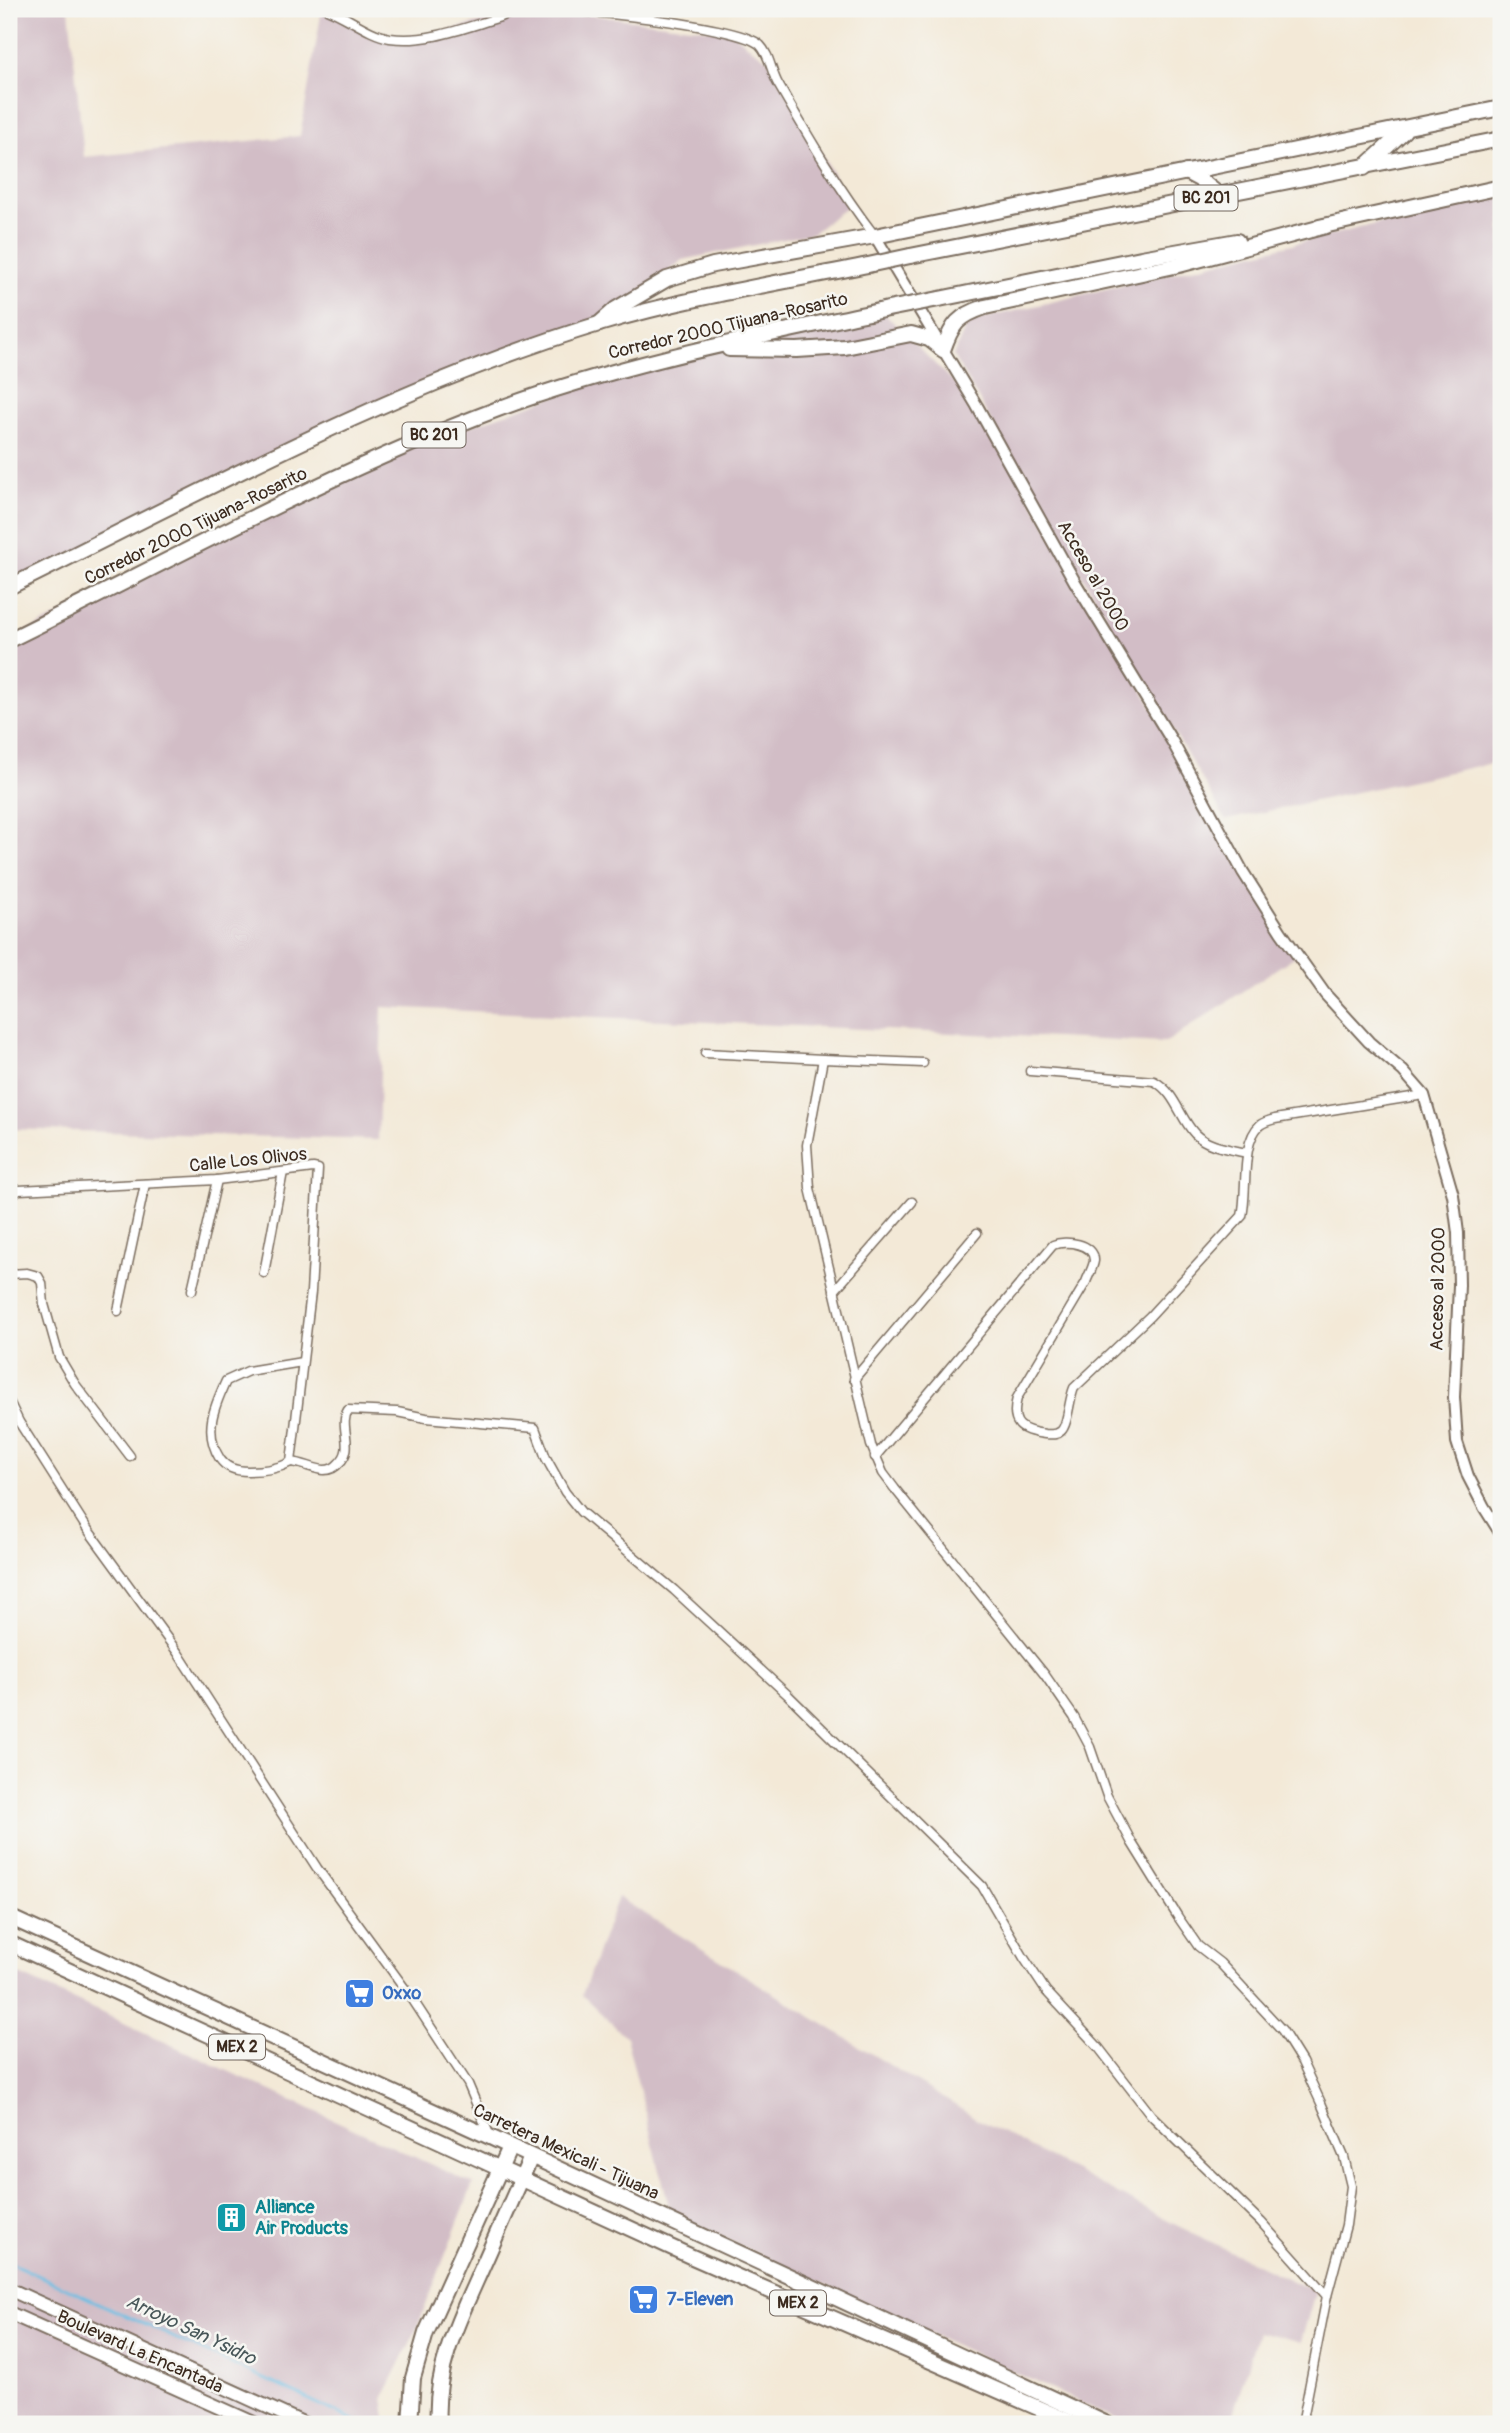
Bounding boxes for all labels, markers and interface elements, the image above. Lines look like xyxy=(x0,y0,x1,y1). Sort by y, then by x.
road number: BC 201 xyxy=(1174,186,1238,210)
street label: Corredor 2000 Tijuana-Rosarito xyxy=(606,287,850,365)
road number: BC 201 xyxy=(402,422,466,448)
street label: Corredor 2000 Tijuana-Rosarito xyxy=(81,462,311,590)
street label: Acceso al 2000 xyxy=(1052,517,1134,635)
street label: Calle Los Olivos xyxy=(188,1142,308,1178)
street label: Acceso al 2000 xyxy=(1425,1227,1451,1351)
supermarket icon: Oxxo xyxy=(342,1976,376,2010)
place label: Oxxo xyxy=(382,1982,421,2005)
road number: MEX 2 xyxy=(209,2035,265,2060)
street label: Carretera Mexicali - Tijuana xyxy=(469,2099,663,2205)
place label: Alliance Air Products xyxy=(255,2196,349,2240)
building icon: Alliance Air Products xyxy=(215,2200,249,2234)
supermarket icon: 7-Eleven xyxy=(627,2282,661,2316)
place label: 7-Eleven xyxy=(667,2288,734,2311)
water label: Arroyo San Ysidro xyxy=(122,2289,261,2371)
road number: MEX 2 xyxy=(770,2290,826,2316)
street label: Boulevard La Encantada xyxy=(54,2305,226,2399)

